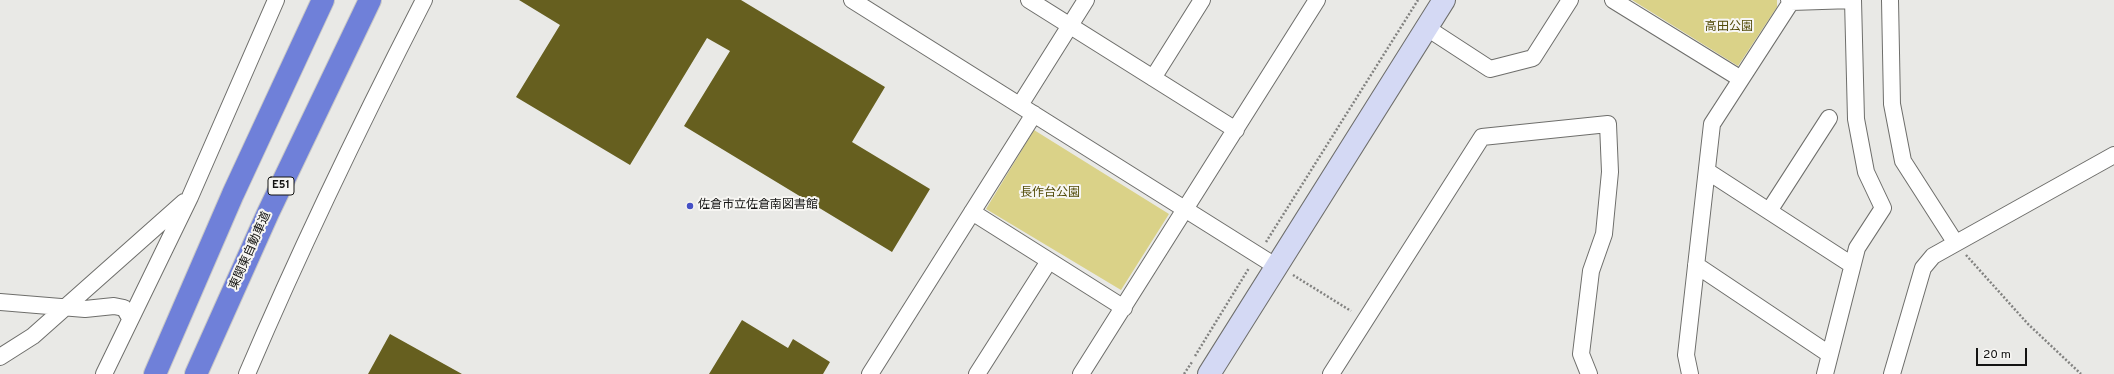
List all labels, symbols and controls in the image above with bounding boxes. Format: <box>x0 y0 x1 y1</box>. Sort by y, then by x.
park label: 高田公園 <box>1705 21 1753 35</box>
road number: E51 <box>268 177 294 195</box>
park label: 長作台公園 <box>1020 187 1080 201</box>
place label: 佐倉市立佐倉南図書館 <box>698 199 818 213</box>
marker: 佐倉市立佐倉南図書館 <box>685 201 695 211</box>
street label: 東関東自動車道 <box>227 210 275 292</box>
scale bar <box>1978 340 2029 366</box>
text: 20 m <box>1983 347 2011 363</box>

